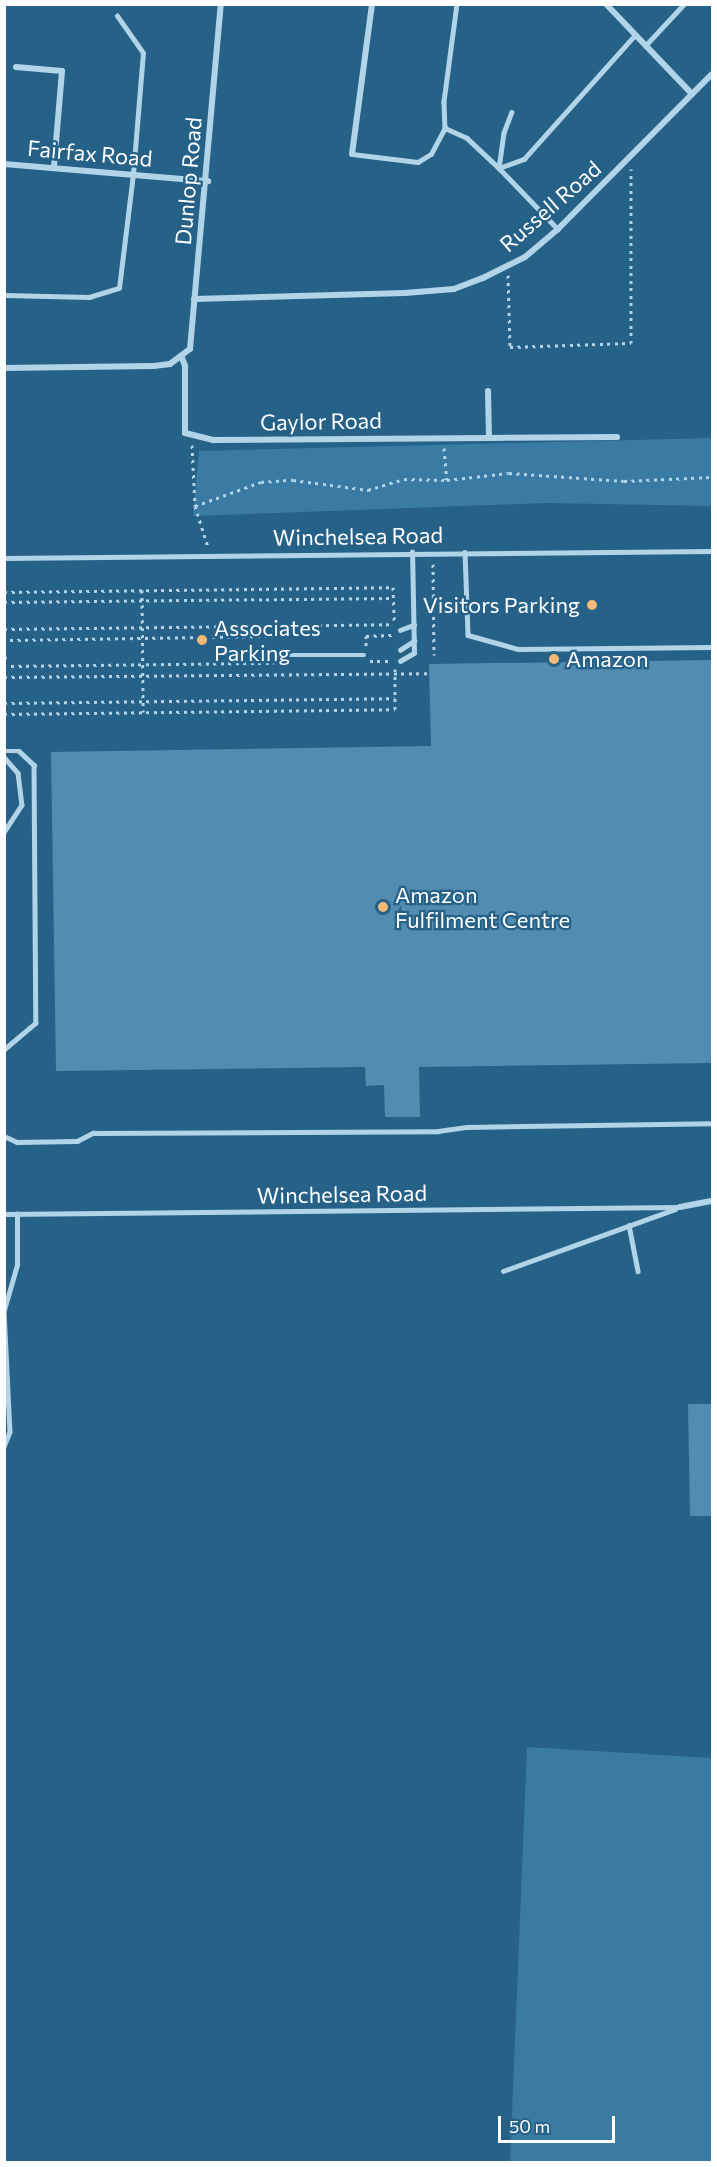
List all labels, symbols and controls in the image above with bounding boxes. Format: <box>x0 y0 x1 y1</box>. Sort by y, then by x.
street label: Dunlop Road <box>169 116 207 246</box>
street label: Fairfax Road <box>26 134 154 172</box>
street label: Russell Road <box>494 155 606 257</box>
street label: Gaylor Road <box>260 407 382 435</box>
street label: Winchelsea Road <box>273 521 443 551</box>
place label: Visitors Parking <box>423 592 580 618</box>
marker: Visitors Parking <box>585 598 599 612</box>
place label: Associates Parking <box>214 614 321 666</box>
marker: Associates Parking <box>195 633 209 647</box>
place label: Amazon <box>566 646 649 672</box>
marker: Amazon <box>547 652 561 666</box>
place label: Amazon Fulfilment Centre <box>395 881 570 932</box>
marker: Amazon Fulfilment Centre <box>376 900 390 914</box>
street label: Winchelsea Road <box>257 1179 427 1209</box>
scale bar <box>501 2104 618 2142</box>
text: 50 m <box>509 2115 550 2137</box>

